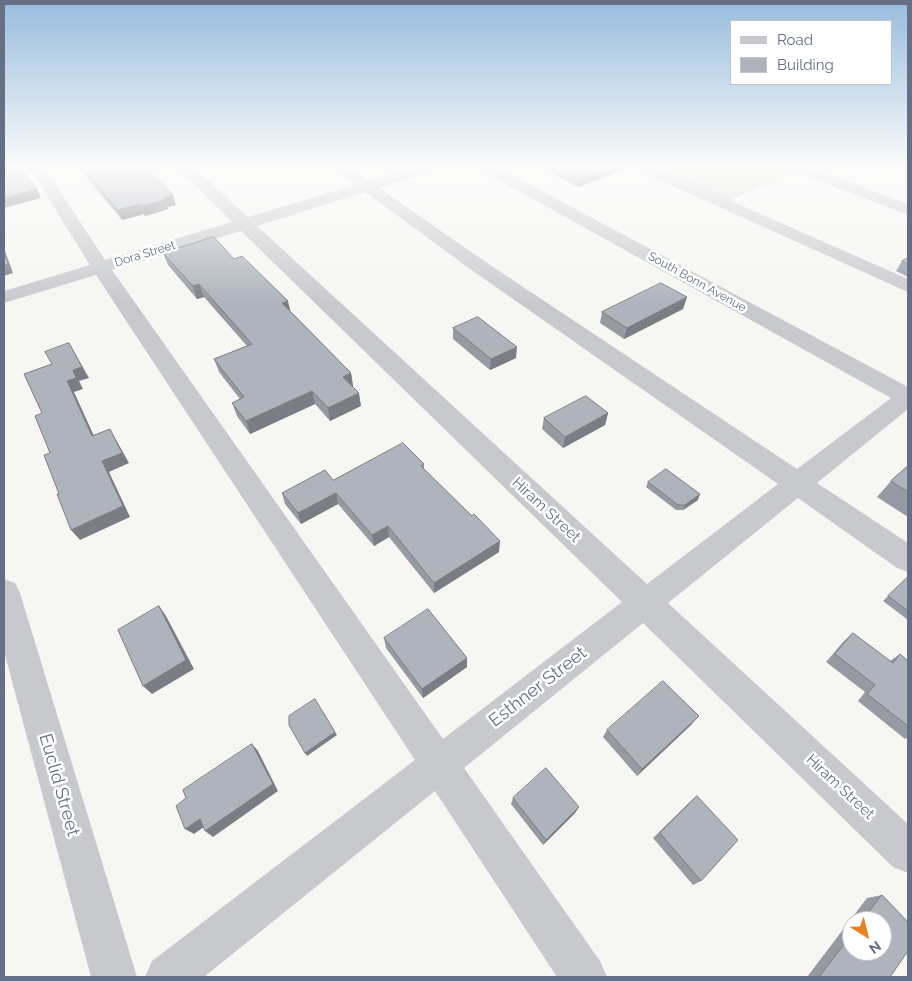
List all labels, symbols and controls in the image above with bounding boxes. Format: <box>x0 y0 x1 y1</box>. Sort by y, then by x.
legend <box>730 20 892 85</box>
text: Road <box>777 31 813 49</box>
text: Building <box>777 56 834 74</box>
street label: Dora Street <box>113 238 177 270</box>
street label: South Bonn Avenue <box>645 249 749 315</box>
street label: Hiram Street <box>508 474 584 546</box>
street label: Esthner Street <box>485 642 591 732</box>
street label: Euclid Street <box>34 731 84 839</box>
street label: Hiram Street <box>802 751 878 823</box>
north arrow <box>842 911 892 961</box>
text: N <box>866 938 884 957</box>

